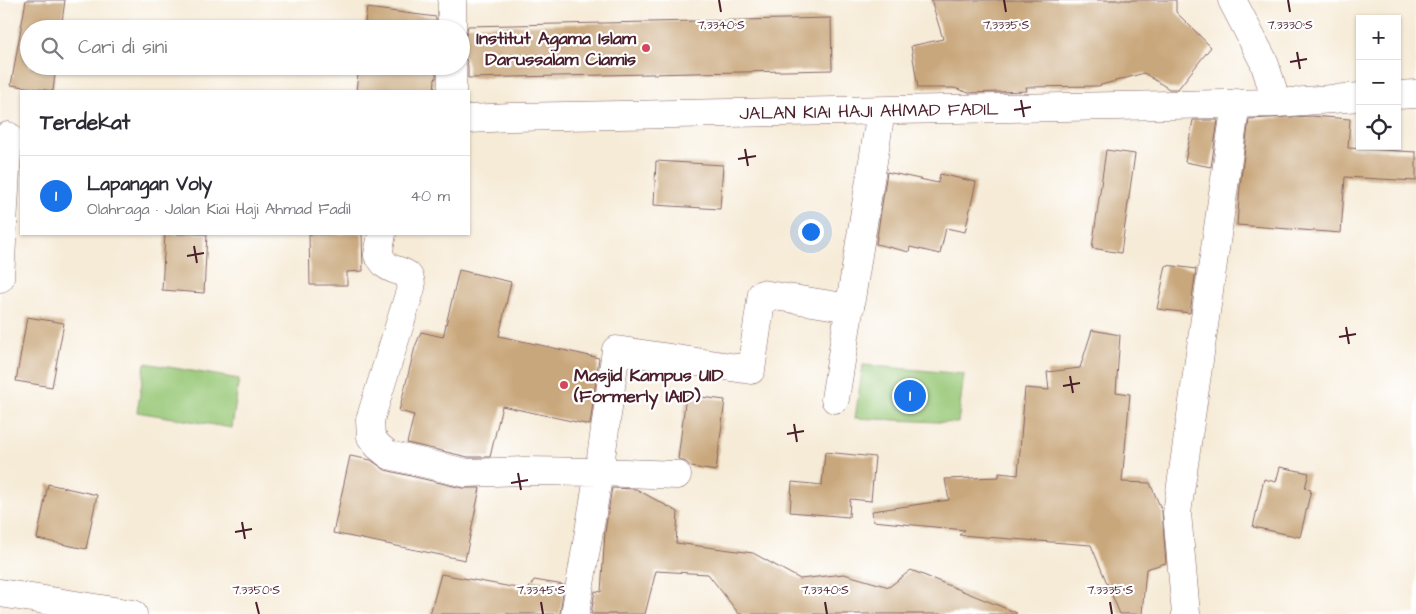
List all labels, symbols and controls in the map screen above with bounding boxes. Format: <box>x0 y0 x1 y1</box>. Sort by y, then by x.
map controls <box>1356 15 1401 150</box>
button: + <box>1356 15 1401 60</box>
text: 7.3340°S <box>697 17 745 34</box>
text: 7.3335°S <box>983 17 1029 34</box>
text: 7.3330°S <box>1267 17 1313 34</box>
search box <box>20 20 470 75</box>
place label: Institut Agama Islam Darussalam Ciamis <box>476 26 637 72</box>
icon: search <box>38 34 66 62</box>
text: Cari di sini <box>78 34 167 61</box>
marker: Institut Agama Islam Darussalam Ciamis <box>640 42 652 54</box>
button: − <box>1356 60 1401 105</box>
street label: JALAN KIAI HAJI AHMAD FADIL <box>739 97 999 126</box>
button: locate <box>1356 105 1401 150</box>
text: Terdekat <box>40 108 130 137</box>
text: Lapangan Voly <box>87 171 212 198</box>
text: 1 <box>55 185 57 207</box>
text: 40 m <box>410 185 450 207</box>
text: Olahraga · Jalan Kiai Haji Ahmad Fadil <box>87 198 351 220</box>
your location <box>798 219 824 245</box>
place label: Masjid Kampus UID (Formerly IAID) <box>573 363 724 410</box>
pin: 1 <box>894 377 926 415</box>
marker: Masjid Kampus UID (Formerly IAID) <box>558 379 570 391</box>
text: 7.3350°S <box>232 582 280 599</box>
text: 7.3345°S <box>517 582 565 599</box>
text: 7.3340°S <box>801 582 849 599</box>
text: 7.3335°S <box>1087 582 1133 599</box>

